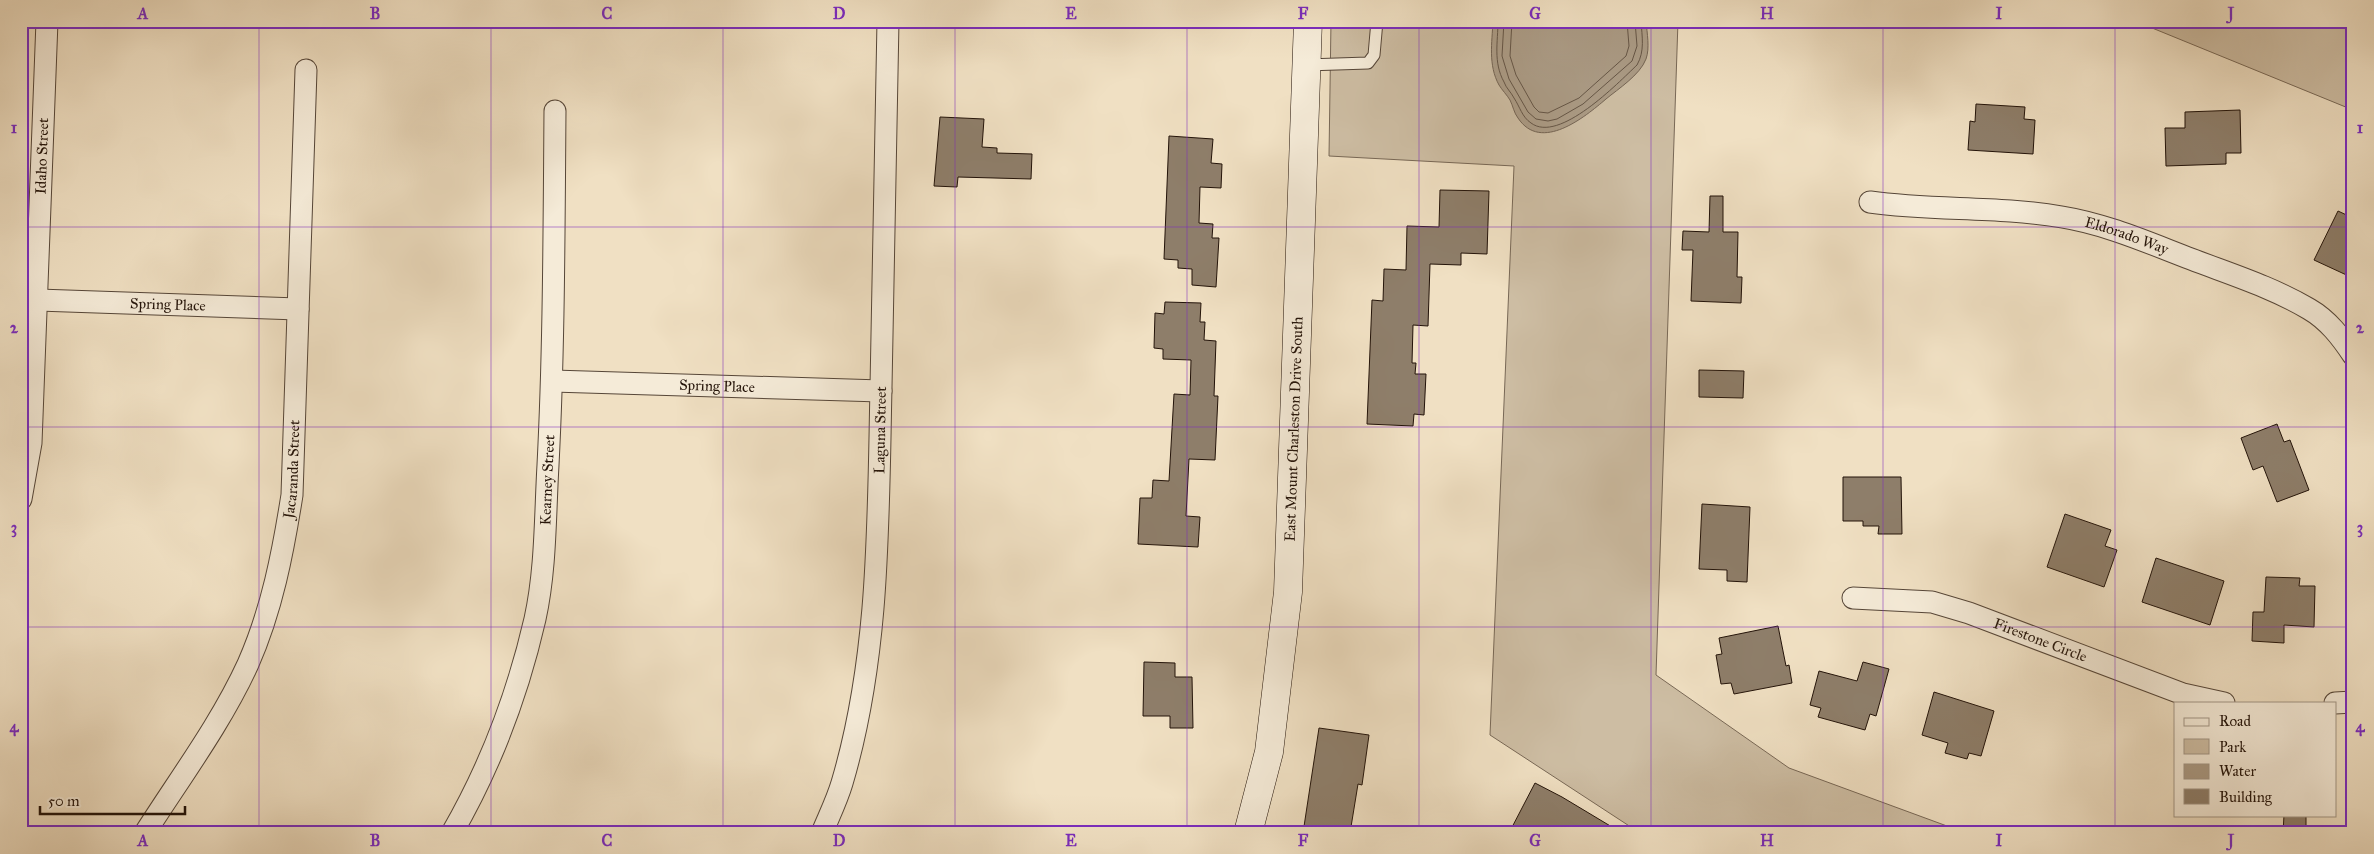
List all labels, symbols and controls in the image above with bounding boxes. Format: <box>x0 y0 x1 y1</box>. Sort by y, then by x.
text: A <box>137 4 149 23</box>
text: B <box>370 4 380 23</box>
text: C <box>602 4 613 23</box>
text: D <box>833 4 846 23</box>
text: E <box>1065 4 1077 23</box>
text: F <box>1298 4 1309 23</box>
text: G <box>1529 4 1541 23</box>
text: H <box>1760 4 1774 23</box>
text: I <box>1996 4 2003 23</box>
text: J <box>2226 4 2235 24</box>
street label: Idaho Street <box>31 117 52 195</box>
text: 1 <box>11 118 18 137</box>
text: 1 <box>2357 118 2364 137</box>
street label: Eldorado Way <box>2083 213 2172 259</box>
street label: Spring Place <box>130 294 206 315</box>
street label: East Mount Charleston Drive South <box>1281 315 1307 542</box>
text: 2 <box>10 318 19 337</box>
text: 2 <box>2356 318 2365 337</box>
street label: Spring Place <box>679 376 755 396</box>
street label: Laguna Street <box>870 385 890 474</box>
street label: Jacaranda Street <box>279 419 303 522</box>
street label: Kearney Street <box>536 434 558 526</box>
text: 3 <box>11 518 17 538</box>
text: 3 <box>2357 518 2363 538</box>
street label: Firestone Circle <box>1991 614 2090 666</box>
legend <box>2174 702 2336 816</box>
text: Road <box>2219 712 2251 730</box>
text: 4 <box>10 717 20 737</box>
text: 4 <box>2356 717 2366 737</box>
text: Park <box>2219 738 2246 756</box>
text: Water <box>2219 762 2256 780</box>
scale bar <box>40 784 185 816</box>
text: Building <box>2219 788 2273 806</box>
text: 50 m <box>48 792 80 810</box>
text: A <box>137 831 149 850</box>
text: B <box>370 831 380 850</box>
text: C <box>602 831 613 850</box>
text: D <box>833 831 846 850</box>
text: E <box>1065 831 1077 850</box>
text: F <box>1298 831 1309 850</box>
text: G <box>1529 831 1541 850</box>
text: H <box>1760 831 1774 850</box>
text: I <box>1996 831 2003 850</box>
text: J <box>2226 831 2235 851</box>

